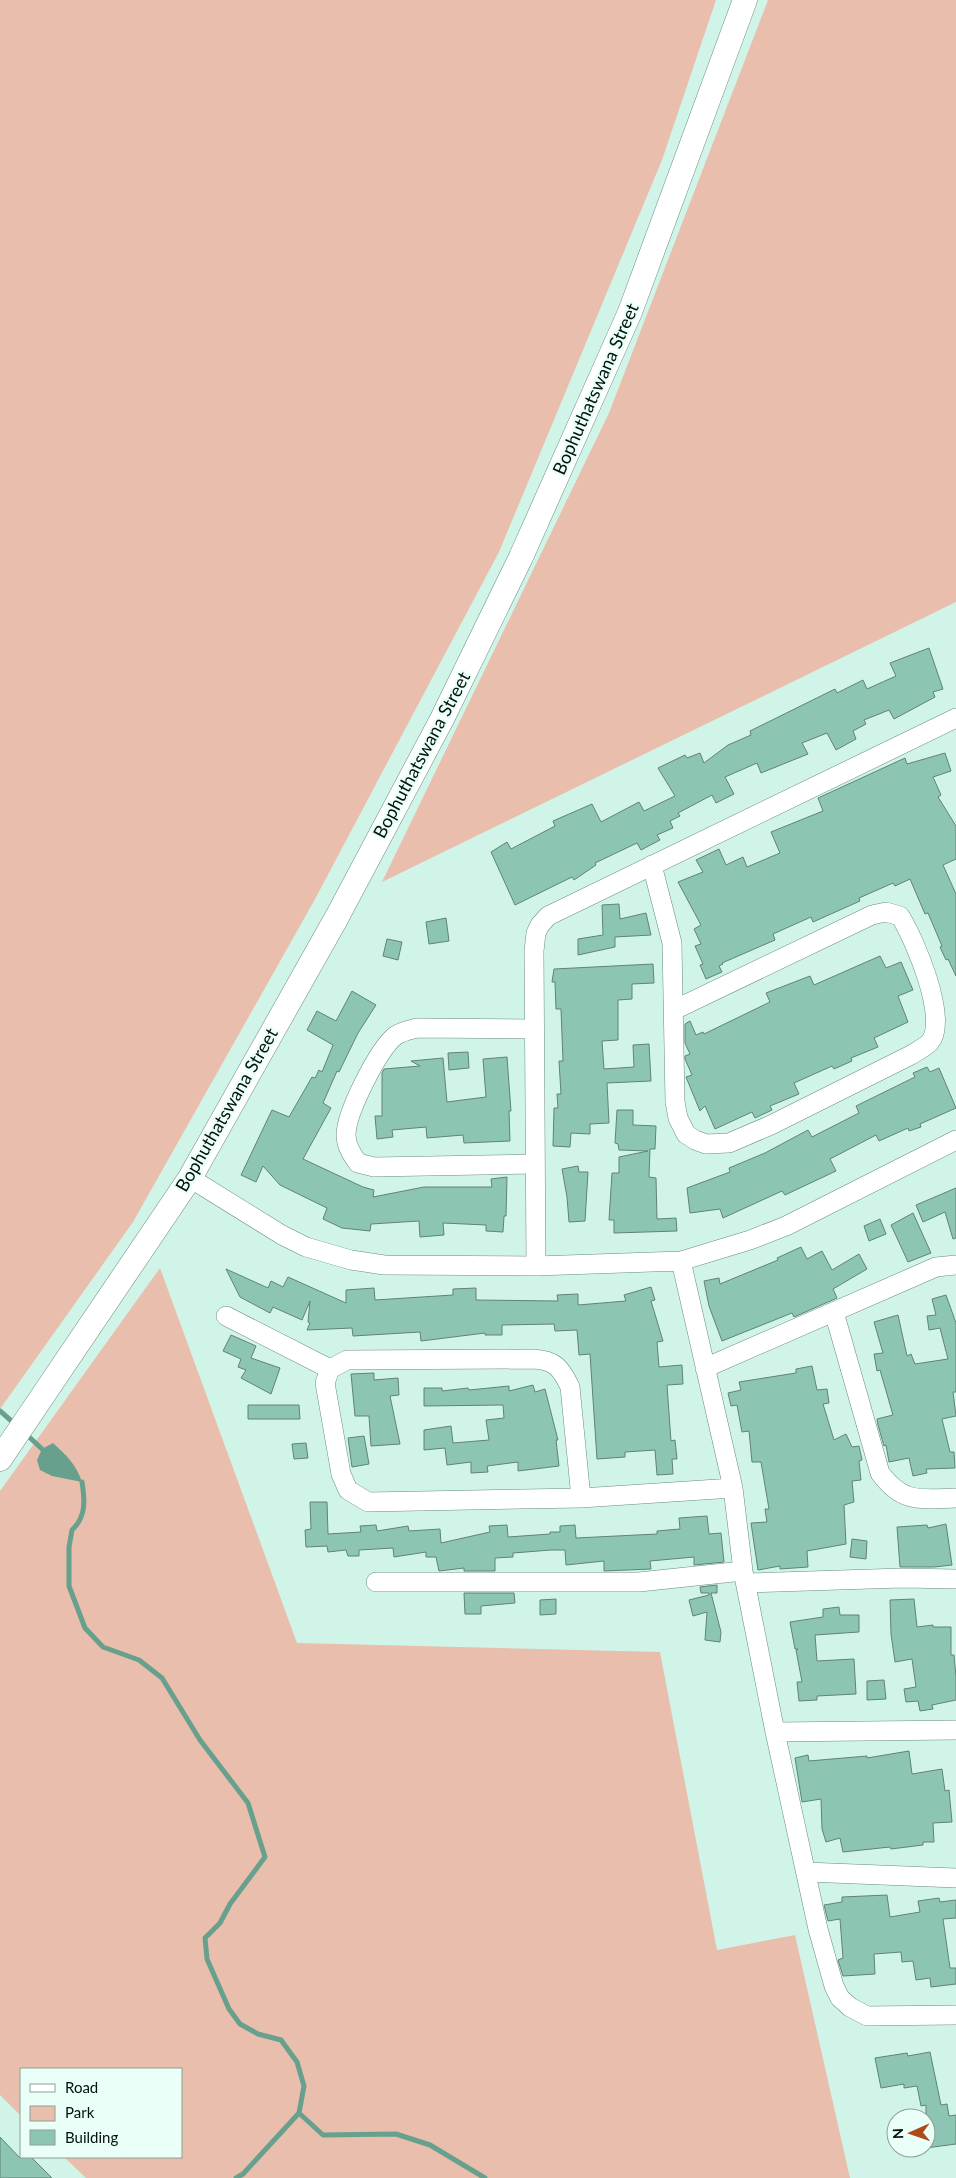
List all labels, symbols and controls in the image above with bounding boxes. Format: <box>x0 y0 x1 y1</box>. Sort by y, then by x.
street label: Bophuthatswana Street <box>547 299 643 478</box>
street label: Bophuthatswana Street <box>368 667 475 842</box>
street label: Bophuthatswana Street <box>170 1023 282 1195</box>
legend <box>20 2068 182 2158</box>
text: Road <box>65 2078 98 2096</box>
text: Park <box>65 2103 95 2121</box>
north arrow <box>886 2108 936 2158</box>
text: Building <box>65 2128 118 2146</box>
text: N <box>889 2128 906 2139</box>

